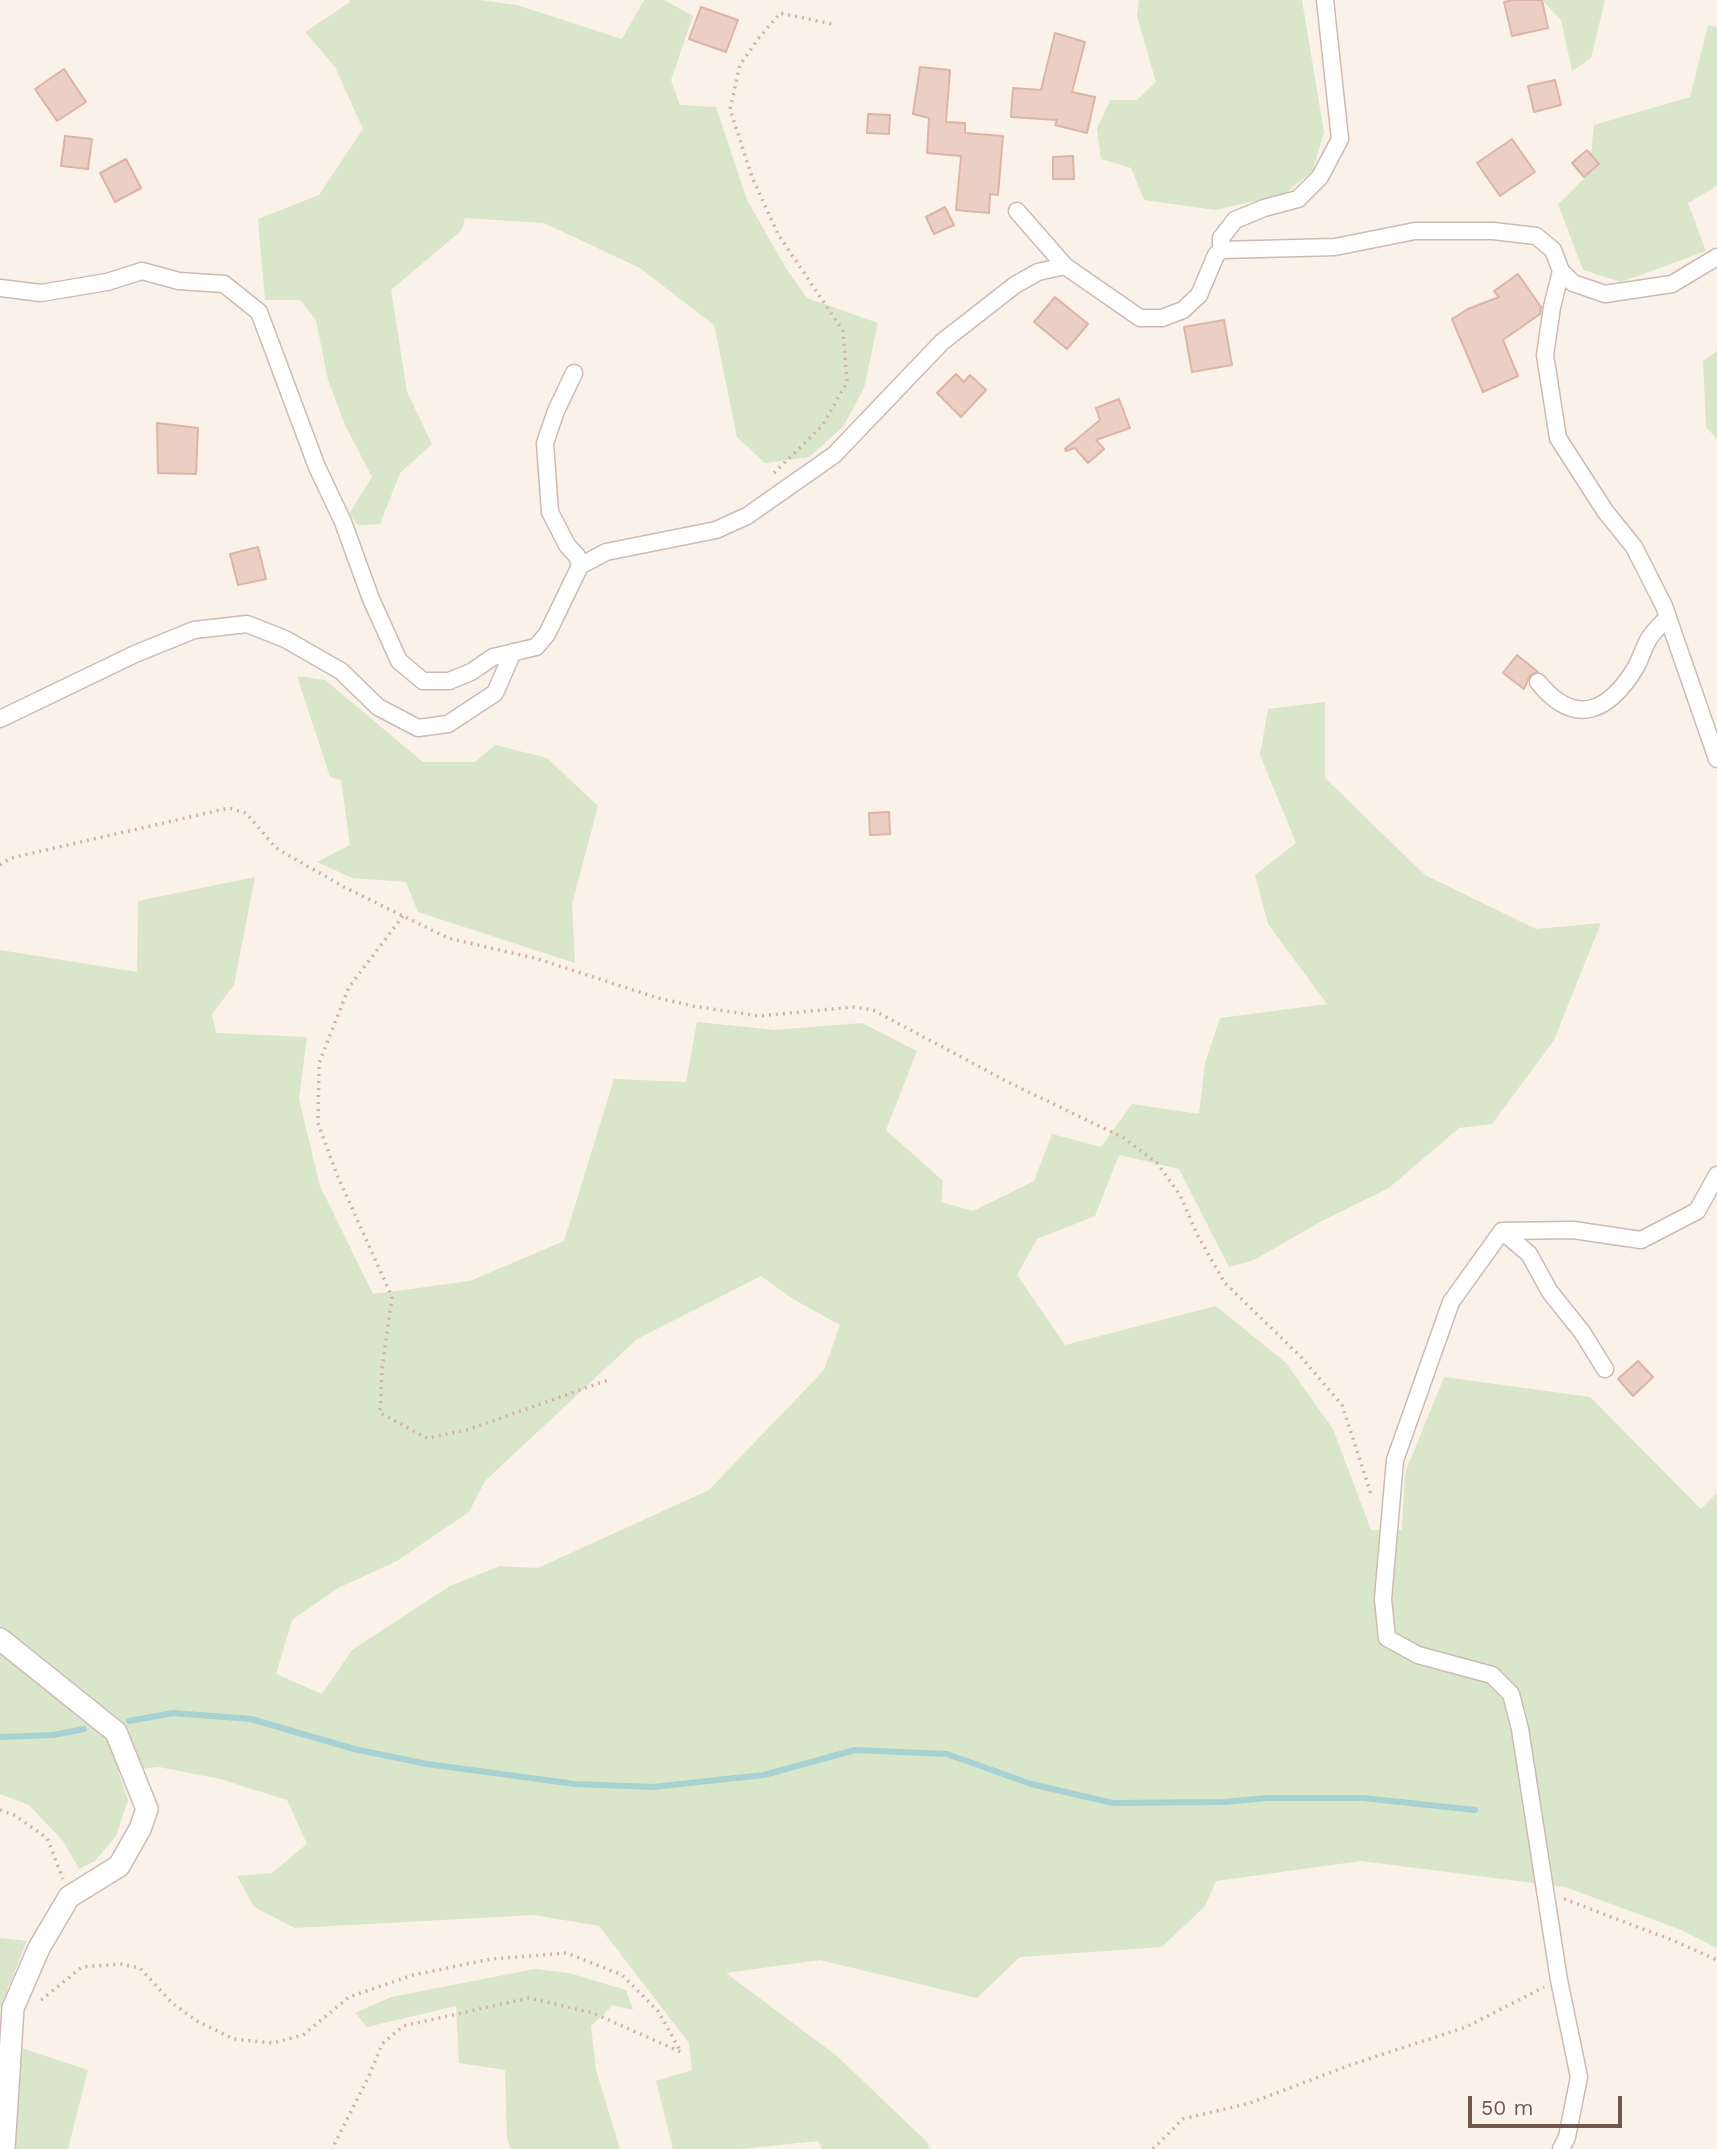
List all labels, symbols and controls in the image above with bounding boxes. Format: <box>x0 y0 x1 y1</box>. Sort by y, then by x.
scale bar <box>1472 2082 1626 2126</box>
text: 50 m <box>1481 2095 1533 2120</box>

